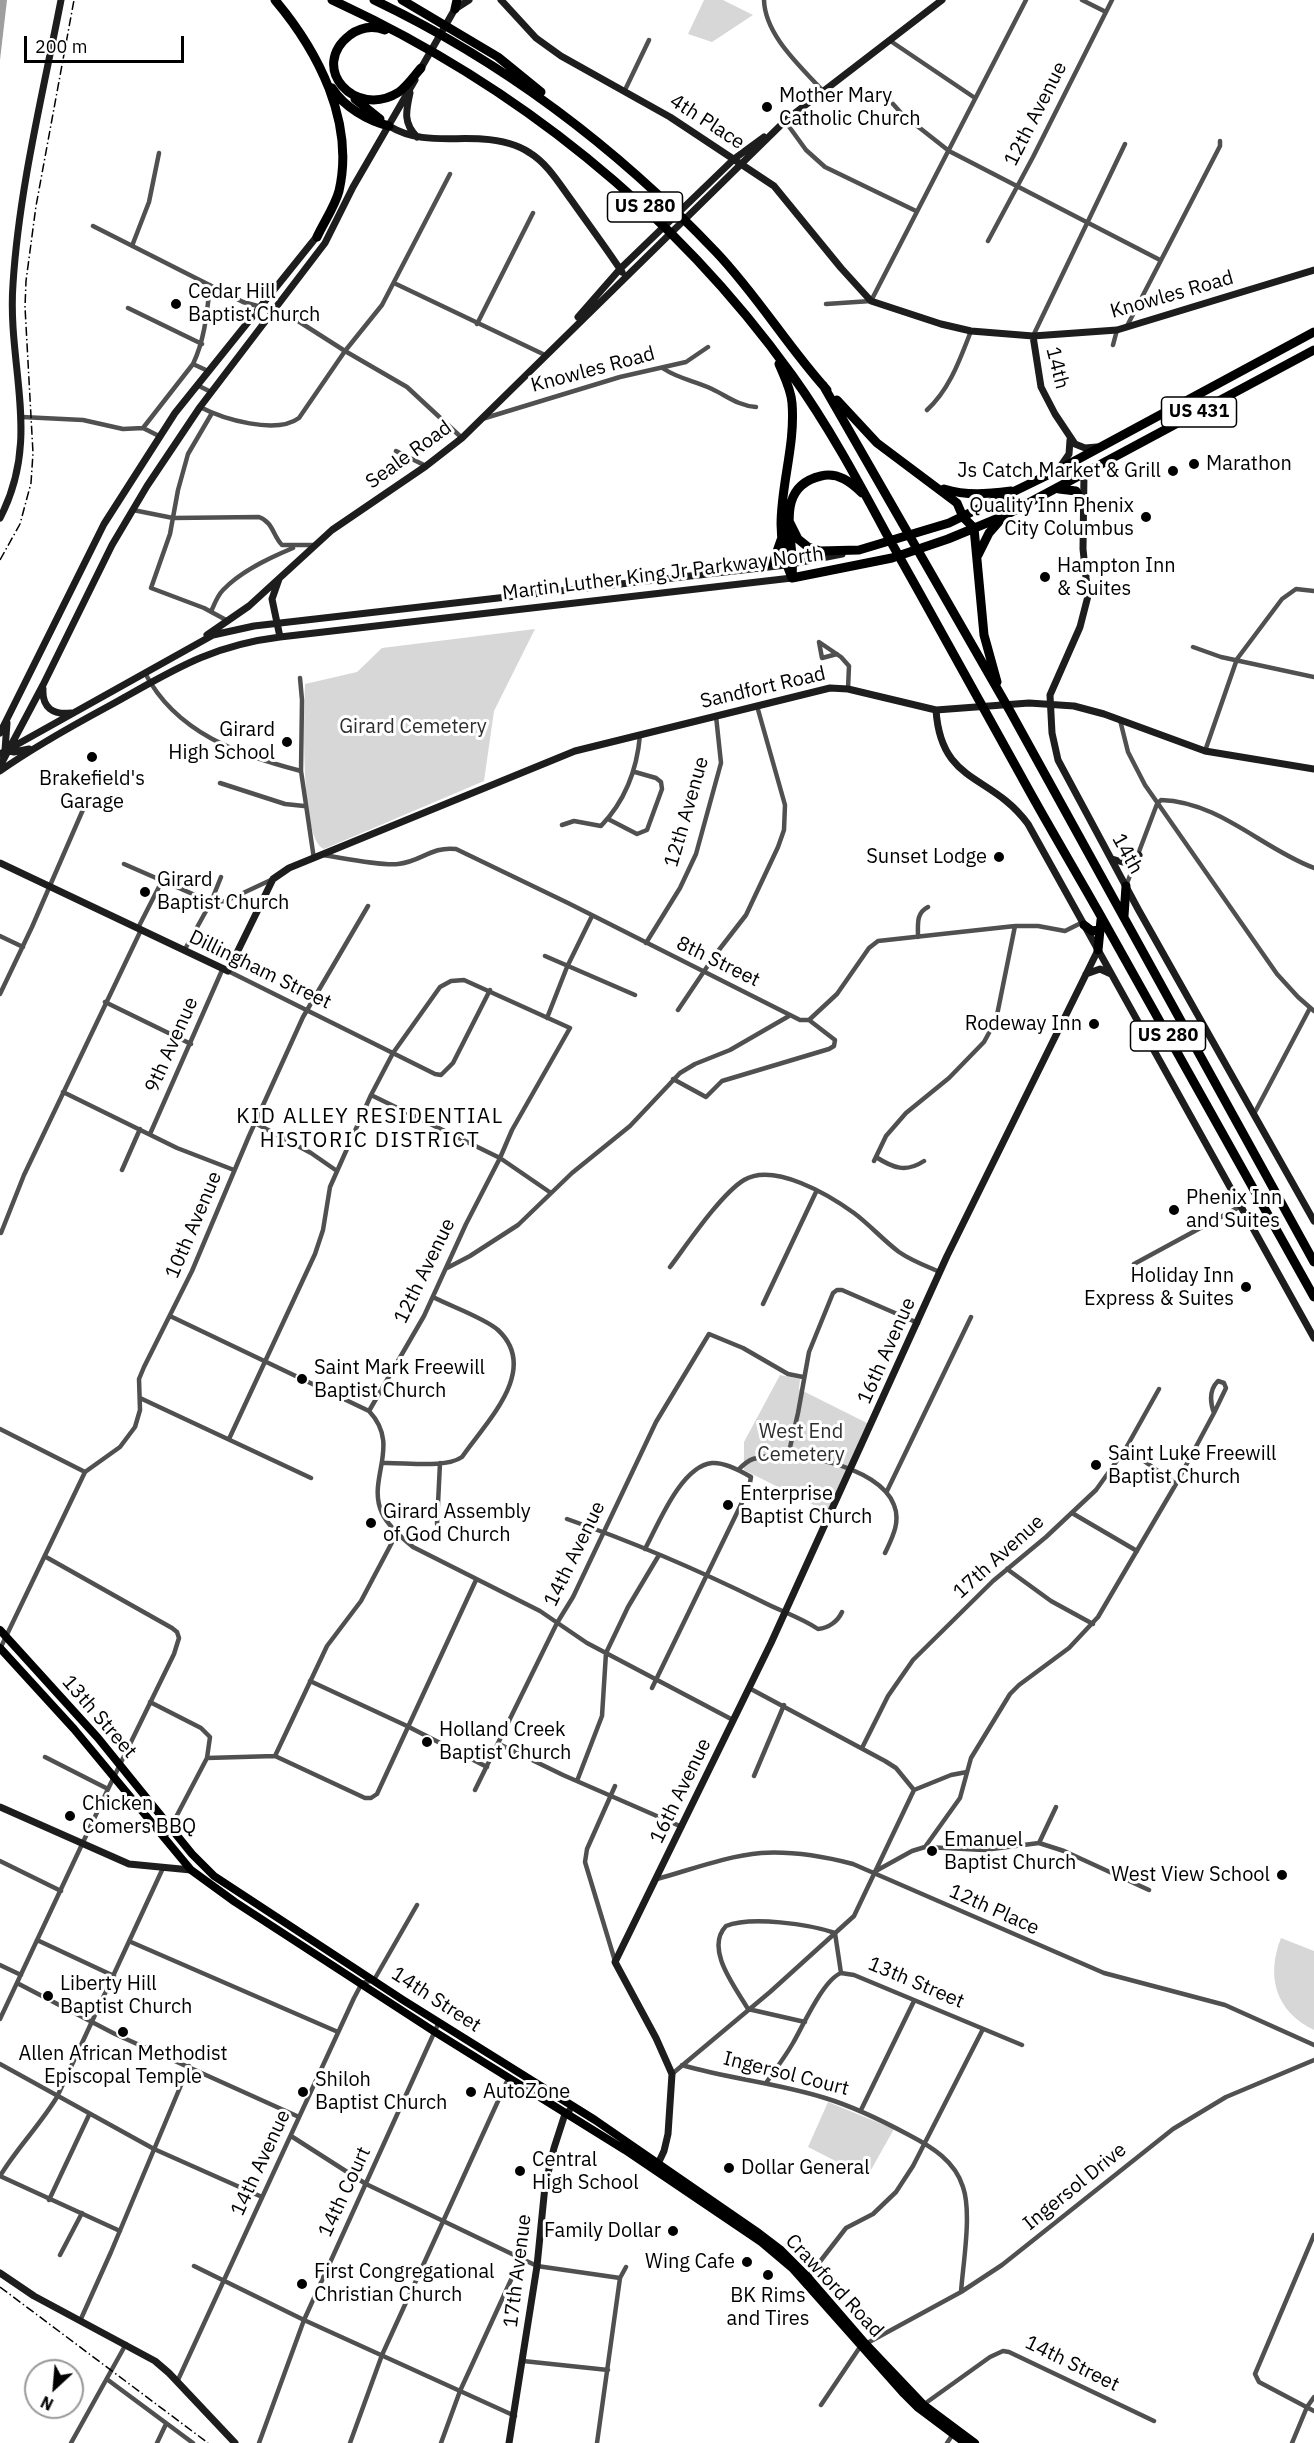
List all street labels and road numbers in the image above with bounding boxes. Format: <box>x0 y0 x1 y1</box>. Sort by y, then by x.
street label: 12th Avenue <box>999 58 1073 170</box>
street label: 4th Place <box>665 89 749 155</box>
road number: US 280 <box>608 192 682 222</box>
street label: Knowles Road <box>1108 266 1236 324</box>
street label: Knowles Road <box>528 342 658 398</box>
street label: 14th <box>1040 345 1074 391</box>
road number: US 431 <box>1162 397 1236 427</box>
street label: Seale Road <box>361 416 457 494</box>
street label: Martin Luther King Jr Parkway North <box>501 542 825 606</box>
street label: Sandfort Road <box>698 662 828 714</box>
street label: 12th Avenue <box>660 754 714 870</box>
street label: 14th <box>1106 830 1148 878</box>
street label: Dillingham Street <box>185 925 335 1015</box>
street label: 8th Street <box>672 931 764 993</box>
street label: 9th Avenue <box>140 994 204 1096</box>
road number: US 280 <box>1130 1021 1206 1051</box>
street label: 10th Avenue <box>161 1168 227 1282</box>
street label: 12th Avenue <box>389 1215 461 1327</box>
street label: 16th Avenue <box>853 1294 921 1408</box>
street label: 14th Avenue <box>539 1498 611 1610</box>
street label: 17th Avenue <box>949 1510 1049 1604</box>
street label: 13th Street <box>56 1671 142 1763</box>
street label: 16th Avenue <box>645 1735 717 1847</box>
street label: 12th Place <box>945 1879 1043 1941</box>
street label: 13th Street <box>864 1952 968 2014</box>
street label: 14th Street <box>387 1962 485 2038</box>
street label: Ingersol Court <box>721 2047 851 2101</box>
street label: 14th Avenue <box>226 2106 296 2220</box>
street label: Ingersol Drive <box>1019 2138 1131 2236</box>
street label: 14th Court <box>314 2143 376 2241</box>
street label: 17th Avenue <box>499 2213 537 2329</box>
street label: Crawford Road <box>780 2229 888 2343</box>
street label: 14th Street <box>1021 2331 1123 2397</box>

